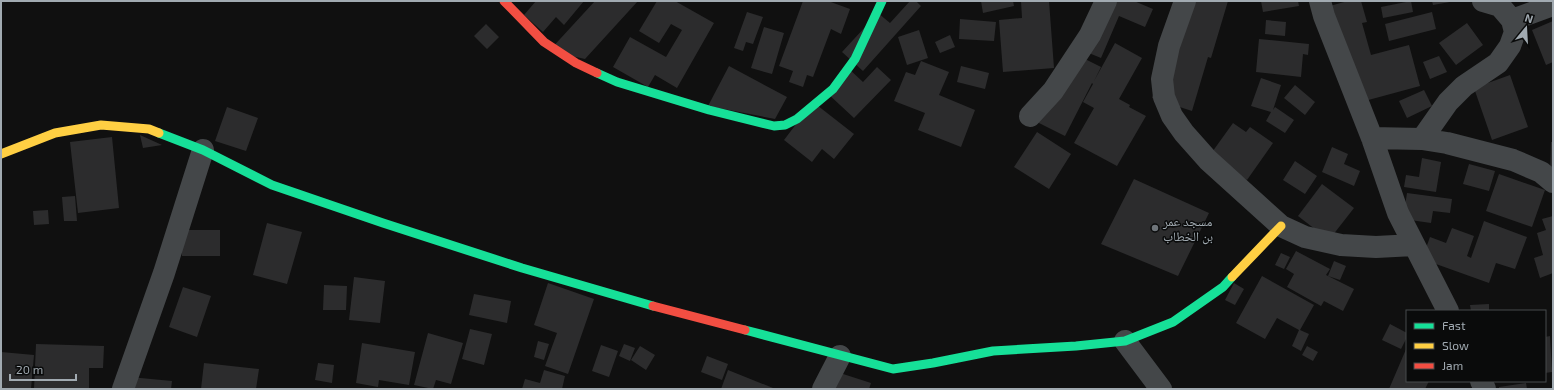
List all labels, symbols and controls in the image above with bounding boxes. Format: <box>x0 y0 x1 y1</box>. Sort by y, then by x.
north arrow <box>1506 8 1546 48</box>
text: N <box>1523 11 1535 25</box>
place label: مسجد عمر بن الخطاب <box>1162 213 1213 245</box>
marker: مسجد عمر بن الخطاب <box>1150 223 1160 233</box>
legend <box>1406 310 1546 382</box>
text: Fast <box>1442 318 1466 332</box>
text: Slow <box>1442 338 1469 352</box>
scale bar <box>10 356 76 382</box>
text: Jam <box>1442 358 1463 372</box>
text: 20 m <box>16 362 43 376</box>

